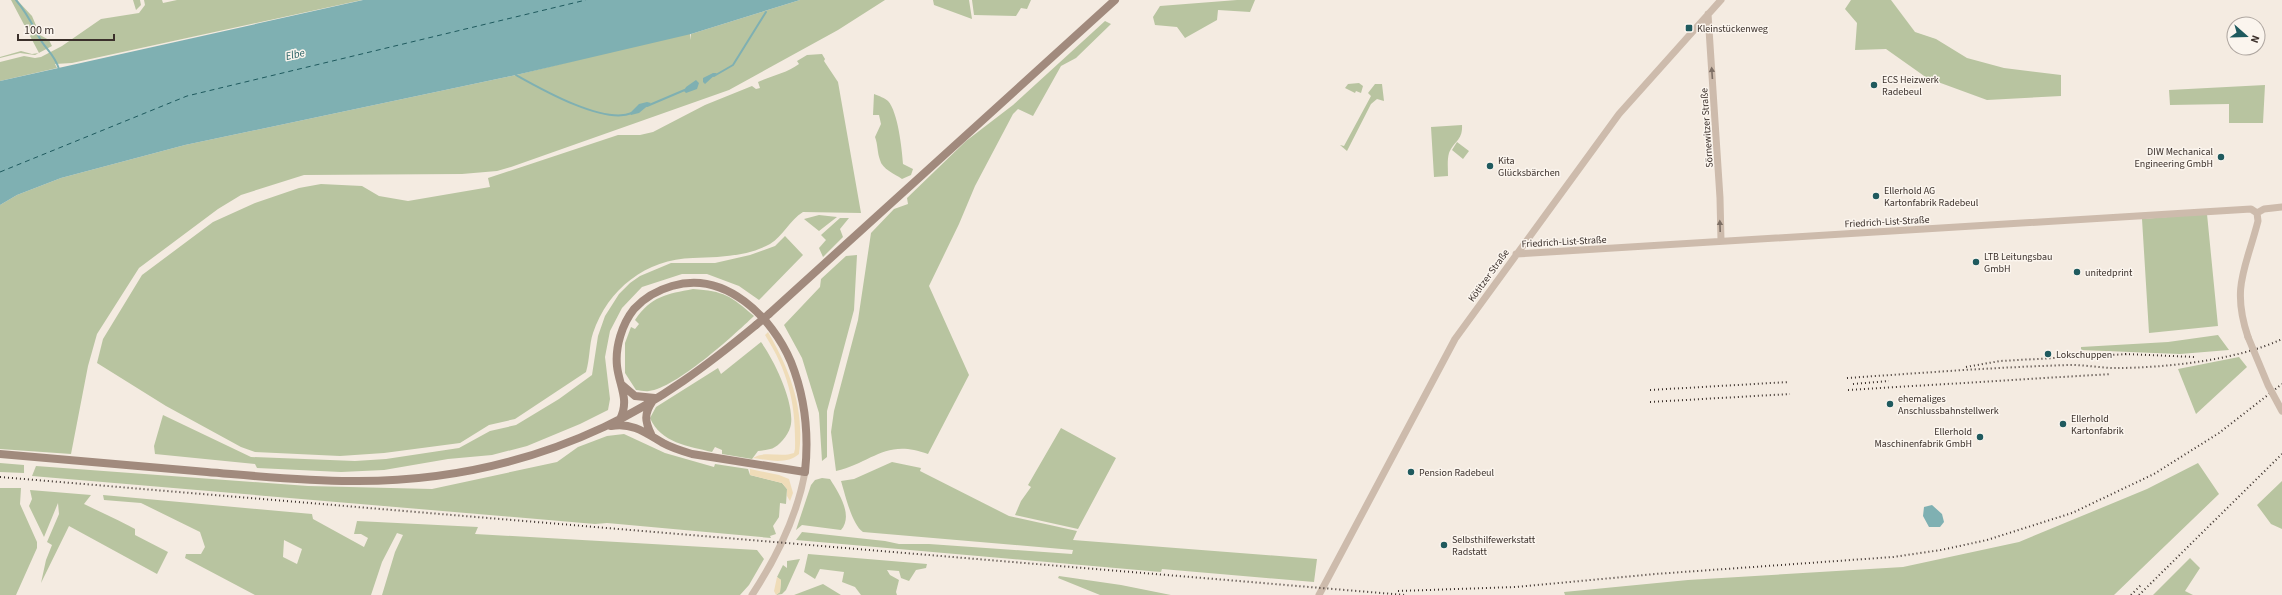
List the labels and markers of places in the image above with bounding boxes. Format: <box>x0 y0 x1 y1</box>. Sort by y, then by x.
place label: Kleinstückenweg <box>1697 22 1768 36</box>
marker: Kleinstückenweg <box>1684 23 1694 33</box>
place label: ECS Heizwerk Radebeul <box>1882 73 1939 99</box>
marker: ECS Heizwerk Radebeul <box>1869 80 1879 90</box>
place label: DIW Mechanical Engineering GmbH <box>2134 145 2213 171</box>
marker: DIW Mechanical Engineering GmbH <box>2216 152 2226 162</box>
place label: Kita Glücksbärchen <box>1498 154 1560 180</box>
marker: Kita Glücksbärchen <box>1485 161 1495 171</box>
place label: Ellerhold AG Kartonfabrik Radebeul <box>1884 184 1979 210</box>
marker: Ellerhold AG Kartonfabrik Radebeul <box>1871 191 1881 201</box>
place label: LTB Leitungsbau GmbH <box>1984 250 2052 276</box>
marker: LTB Leitungsbau GmbH <box>1971 257 1981 267</box>
place label: unitedprint <box>2085 266 2133 280</box>
marker: unitedprint <box>2072 267 2082 277</box>
place label: Lokschuppen <box>2056 348 2112 362</box>
marker: Lokschuppen <box>2043 349 2053 359</box>
place label: ehemaliges Anschlussbahnstellwerk <box>1898 392 1999 418</box>
marker: ehemaliges Anschlussbahnstellwerk <box>1885 399 1895 409</box>
place label: Ellerhold Kartonfabrik <box>2071 412 2124 438</box>
marker: Ellerhold Kartonfabrik <box>2058 419 2068 429</box>
place label: Ellerhold Maschinenfabrik GmbH <box>1874 425 1972 451</box>
marker: Ellerhold Maschinenfabrik GmbH <box>1975 432 1985 442</box>
place label: Pension Radebeul <box>1419 466 1495 480</box>
marker: Pension Radebeul <box>1406 467 1416 477</box>
place label: Selbsthilfewerkstatt Radstatt <box>1452 533 1536 559</box>
marker: Selbsthilfewerkstatt Radstatt <box>1439 540 1449 550</box>

